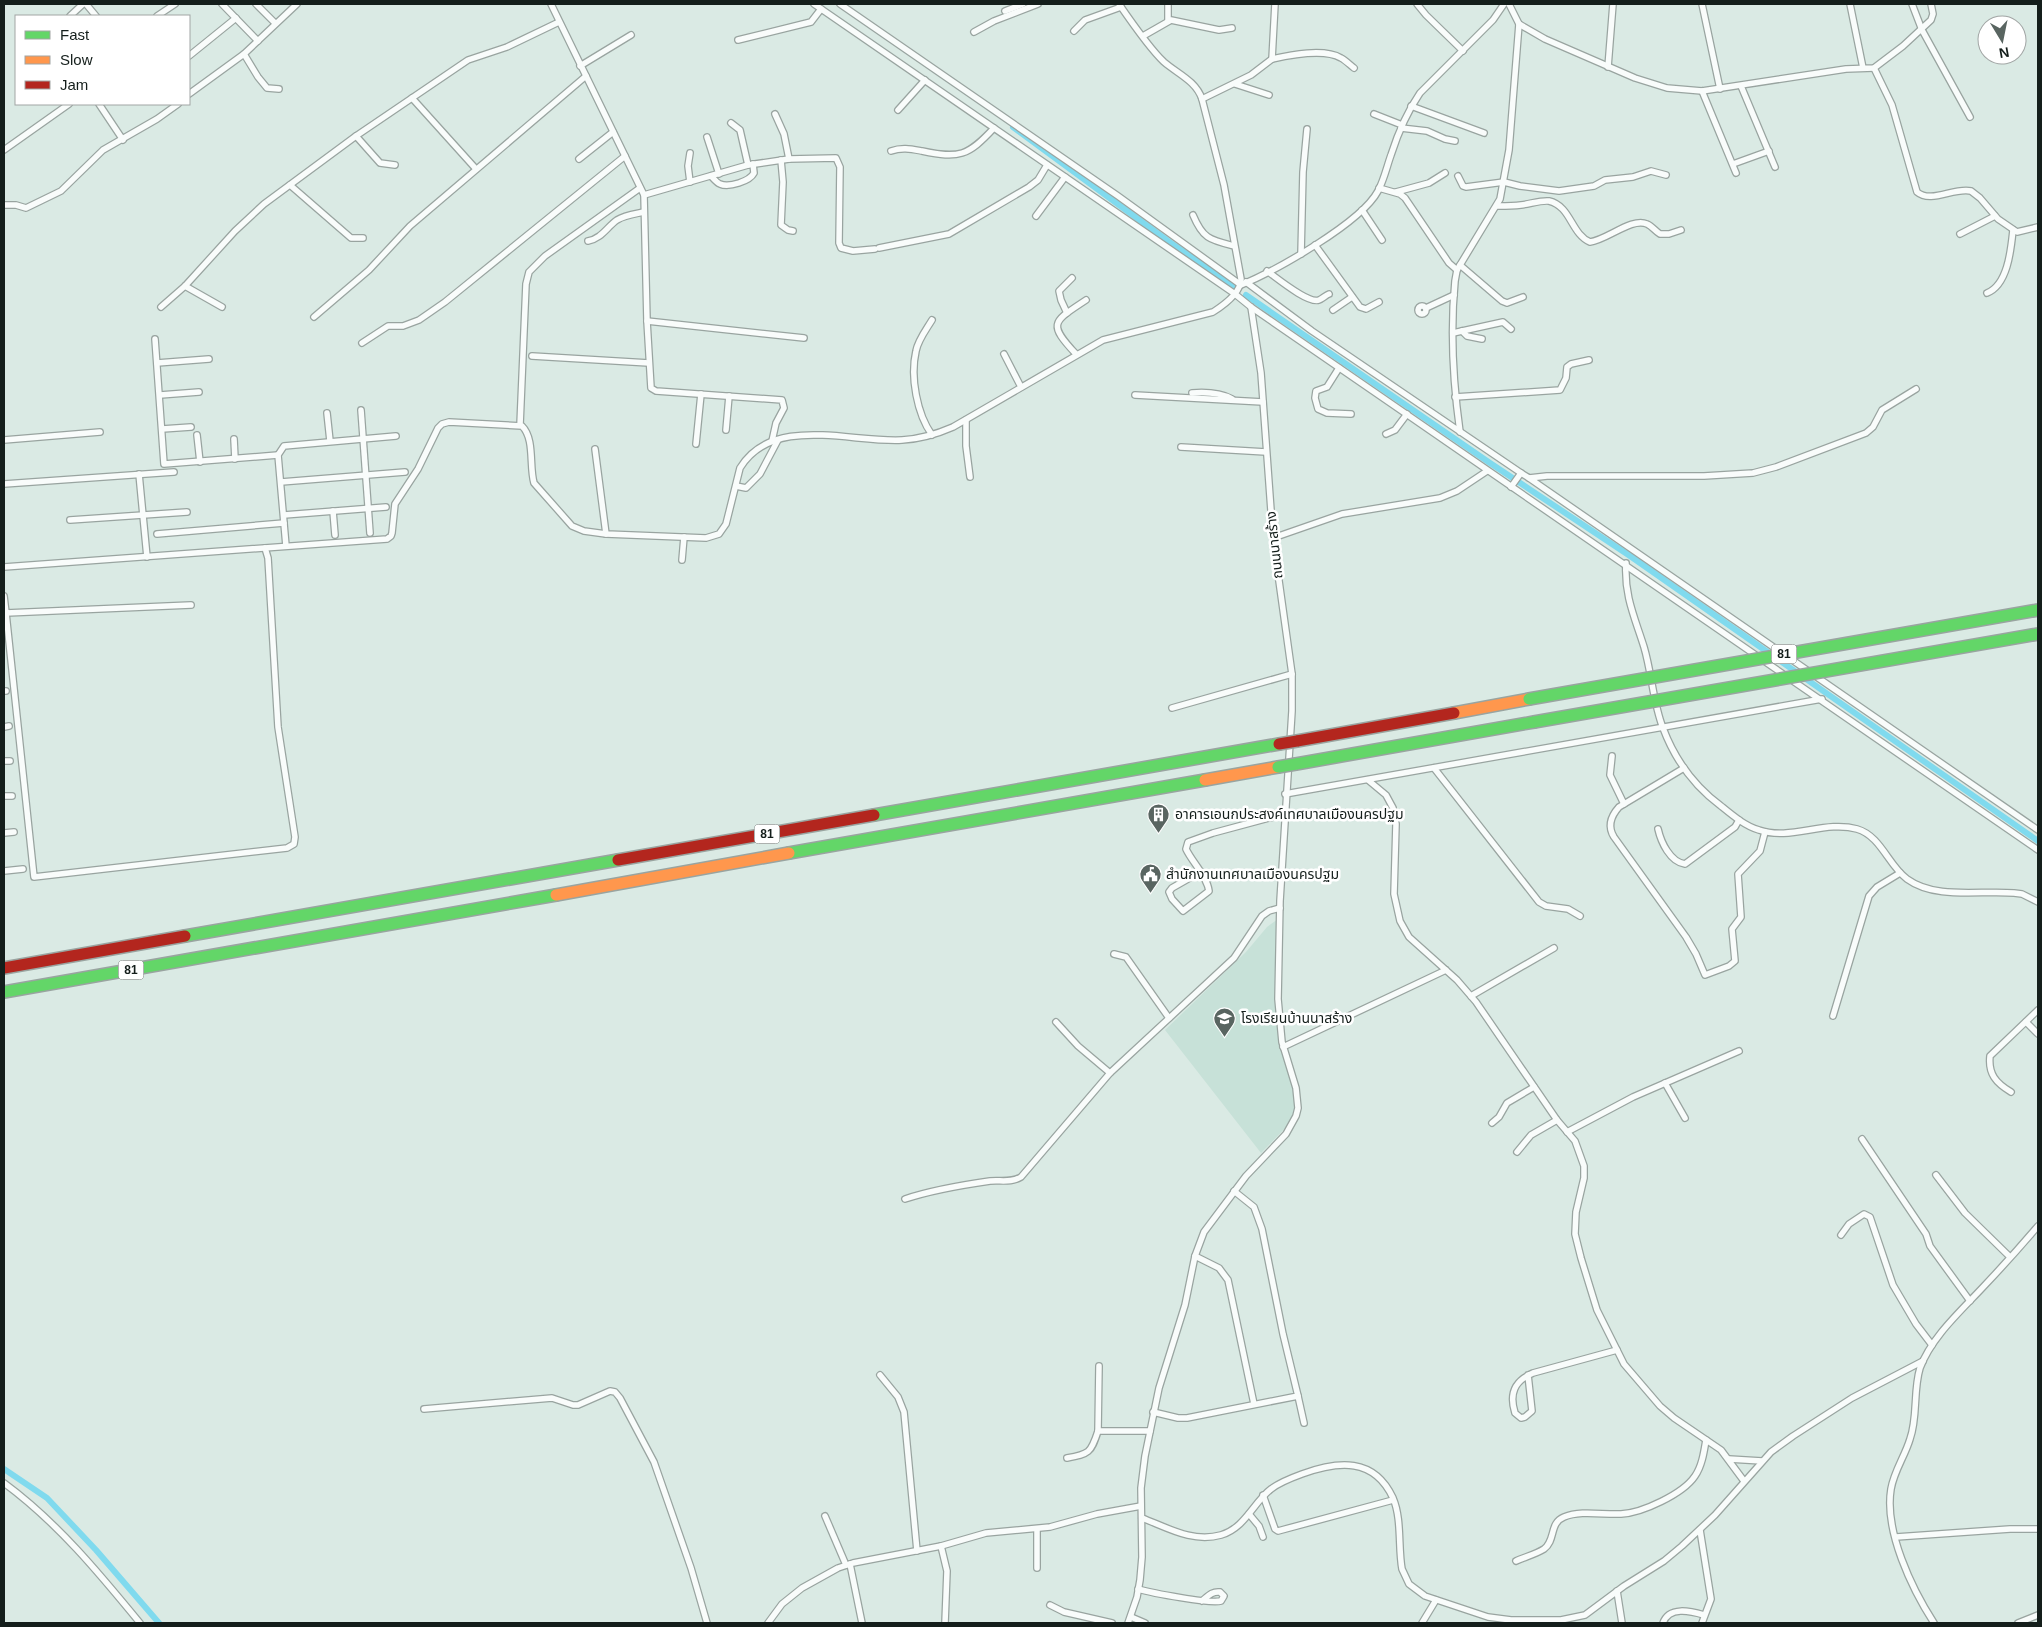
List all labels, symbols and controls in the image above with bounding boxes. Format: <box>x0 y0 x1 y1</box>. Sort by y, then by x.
legend <box>15 15 190 105</box>
north arrow <box>1977 15 2027 65</box>
text: Fast <box>60 26 90 43</box>
text: N <box>1998 44 2011 62</box>
text: Slow <box>60 51 93 68</box>
text: Jam <box>60 76 88 93</box>
street label: ถนนนาสร้าง <box>1262 510 1286 580</box>
road number: 81 <box>1772 644 1796 664</box>
building icon: อาคารเอนกประสงค์เทศบาลเมืองนครปฐม <box>1147 802 1171 833</box>
place label: อาคารเอนกประสงค์เทศบาลเมืองนครปฐม <box>1175 806 1404 822</box>
road number: 81 <box>754 824 780 844</box>
public building icon: สำนักงานเทศบาลเมืองนครปฐม <box>1138 862 1162 893</box>
place label: สำนักงานเทศบาลเมืองนครปฐม <box>1166 866 1339 882</box>
road number: 81 <box>118 960 144 980</box>
school or university icon: โรงเรียนบ้านนาสร้าง <box>1213 1006 1237 1037</box>
place label: โรงเรียนบ้านนาสร้าง <box>1241 1010 1352 1026</box>

